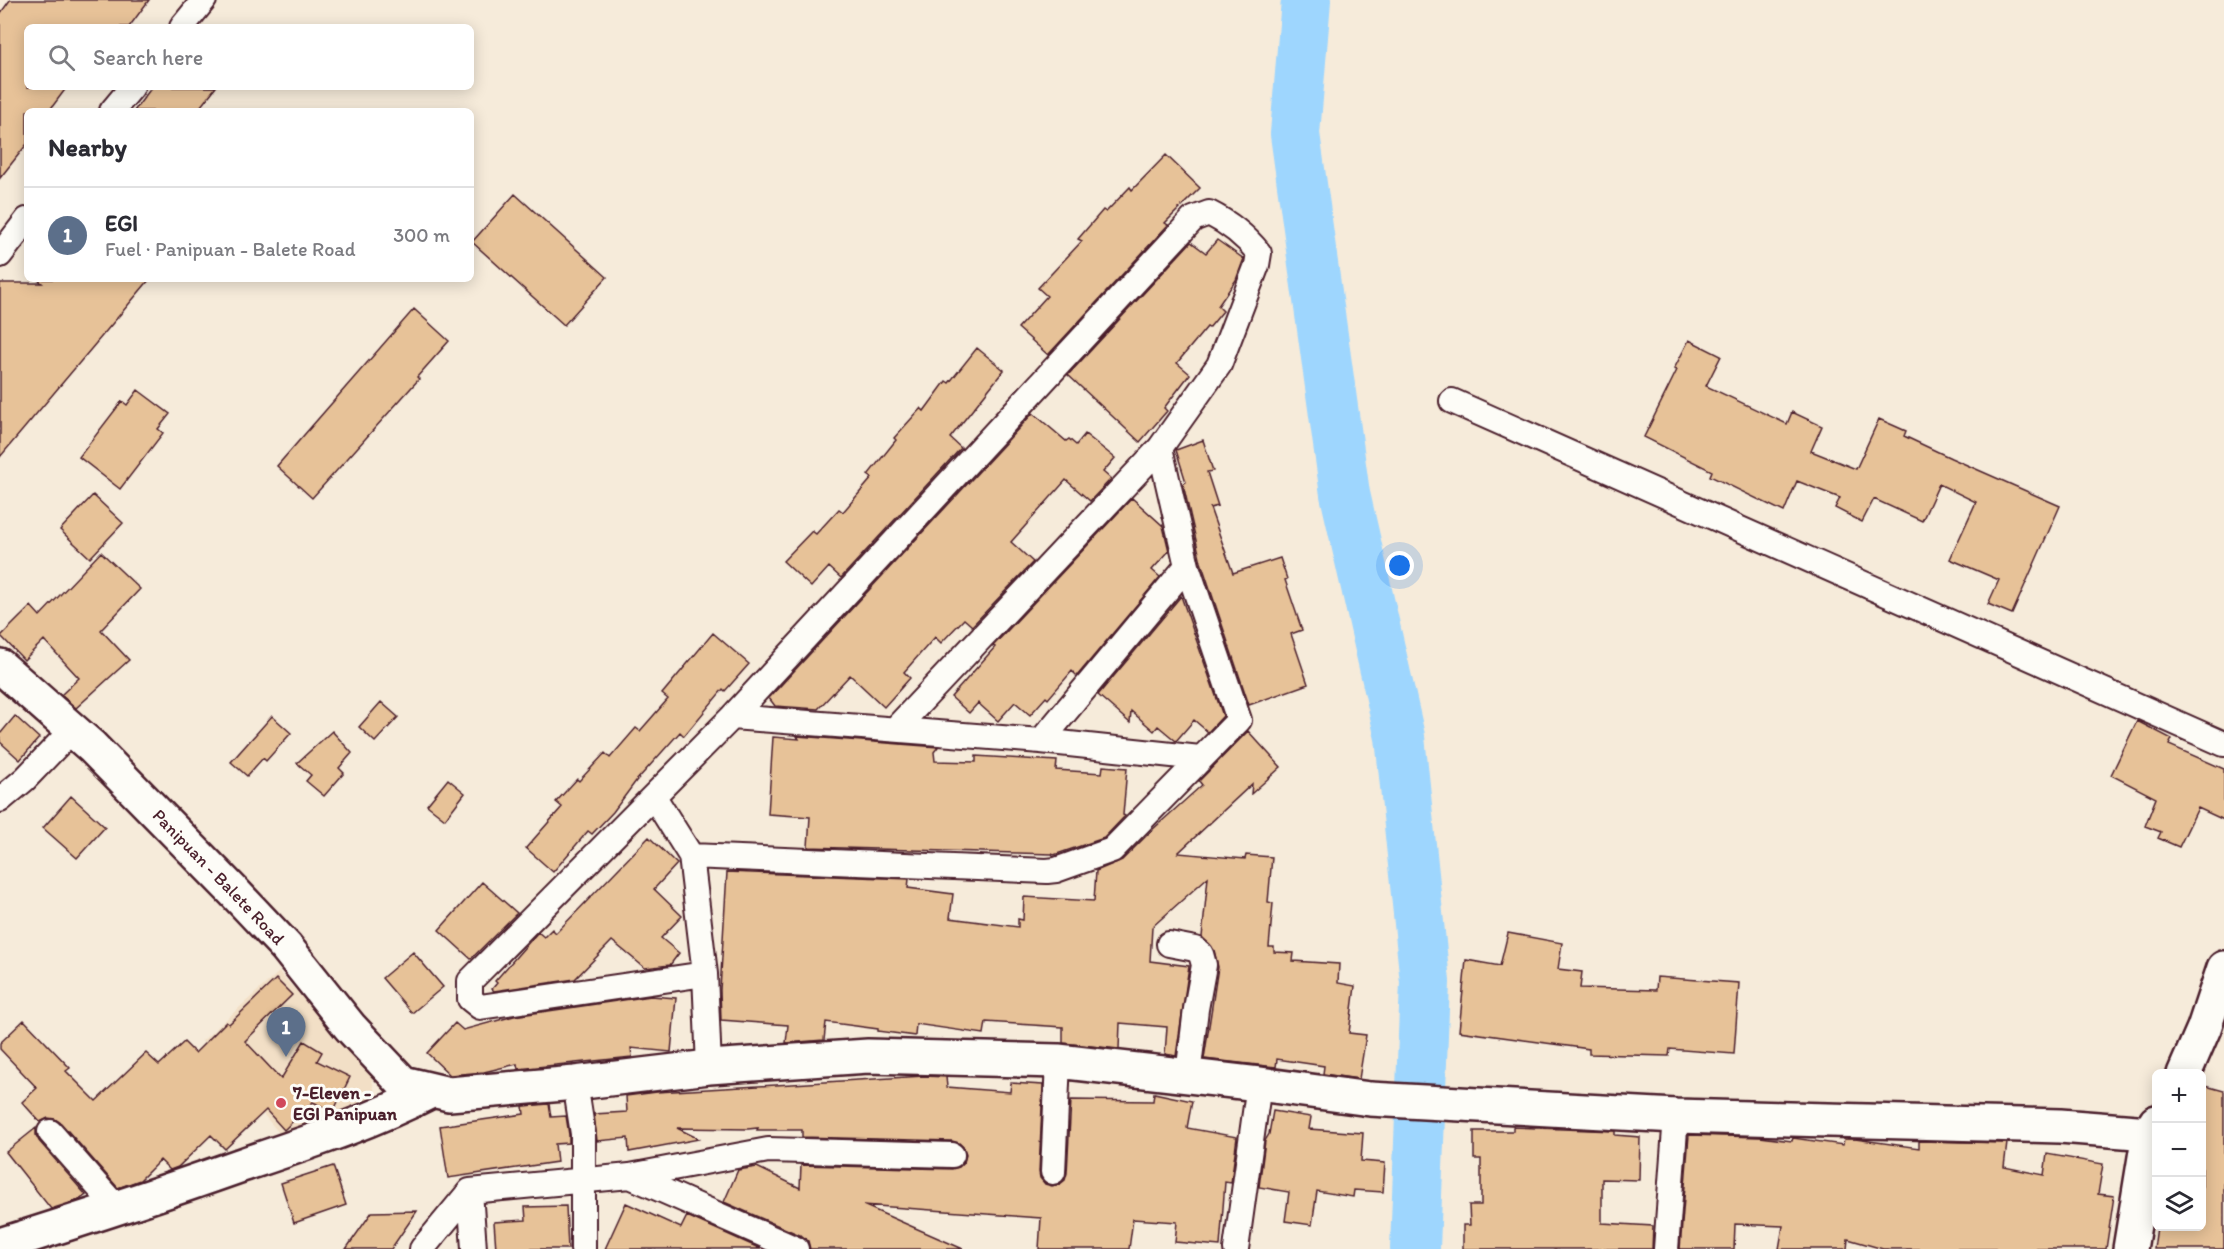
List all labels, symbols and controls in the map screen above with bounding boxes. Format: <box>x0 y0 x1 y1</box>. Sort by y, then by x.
search box <box>24 24 474 90</box>
icon: search <box>45 41 78 74</box>
text: Search here <box>93 44 203 71</box>
text: Nearby <box>48 131 127 163</box>
text: EGI <box>105 210 138 237</box>
text: 1 <box>63 223 72 247</box>
text: 300 m <box>393 223 450 247</box>
text: Fuel · Panipuan - Balete Road <box>105 237 356 261</box>
your location <box>1385 551 1414 580</box>
street label: Panipuan - Balete Road <box>148 804 289 950</box>
pin: 1 <box>266 1008 306 1057</box>
map controls <box>2152 1069 2206 1231</box>
button: + <box>2152 1069 2206 1123</box>
place label: 7-Eleven - EGI Panipuan <box>292 1082 398 1125</box>
marker: 7-Eleven - EGI Panipuan <box>274 1096 288 1110</box>
button: − <box>2152 1123 2206 1177</box>
button: layers <box>2152 1177 2206 1231</box>

